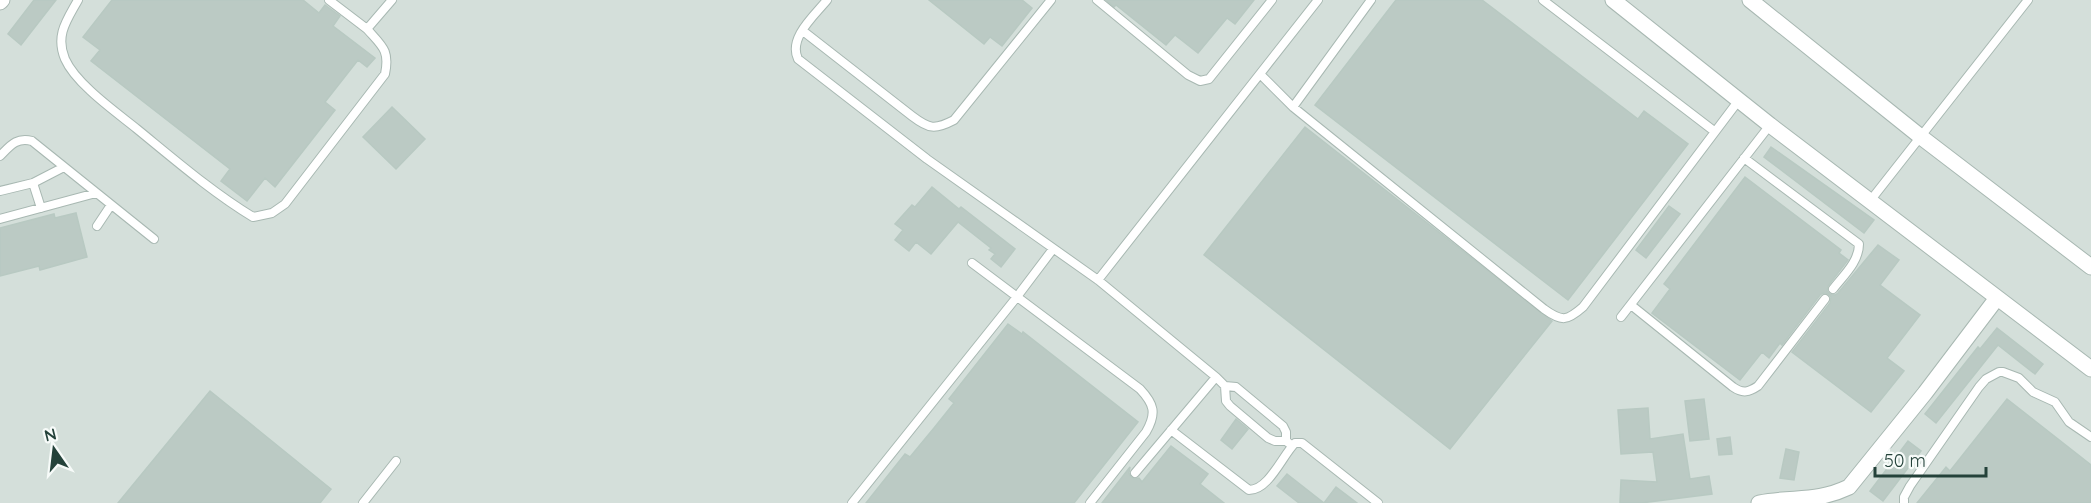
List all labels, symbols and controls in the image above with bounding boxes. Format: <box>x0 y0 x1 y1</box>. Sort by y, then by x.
north arrow <box>24 419 84 479</box>
text: N <box>42 423 58 446</box>
scale bar <box>1875 440 1986 478</box>
text: 50 m <box>1884 449 1926 472</box>

